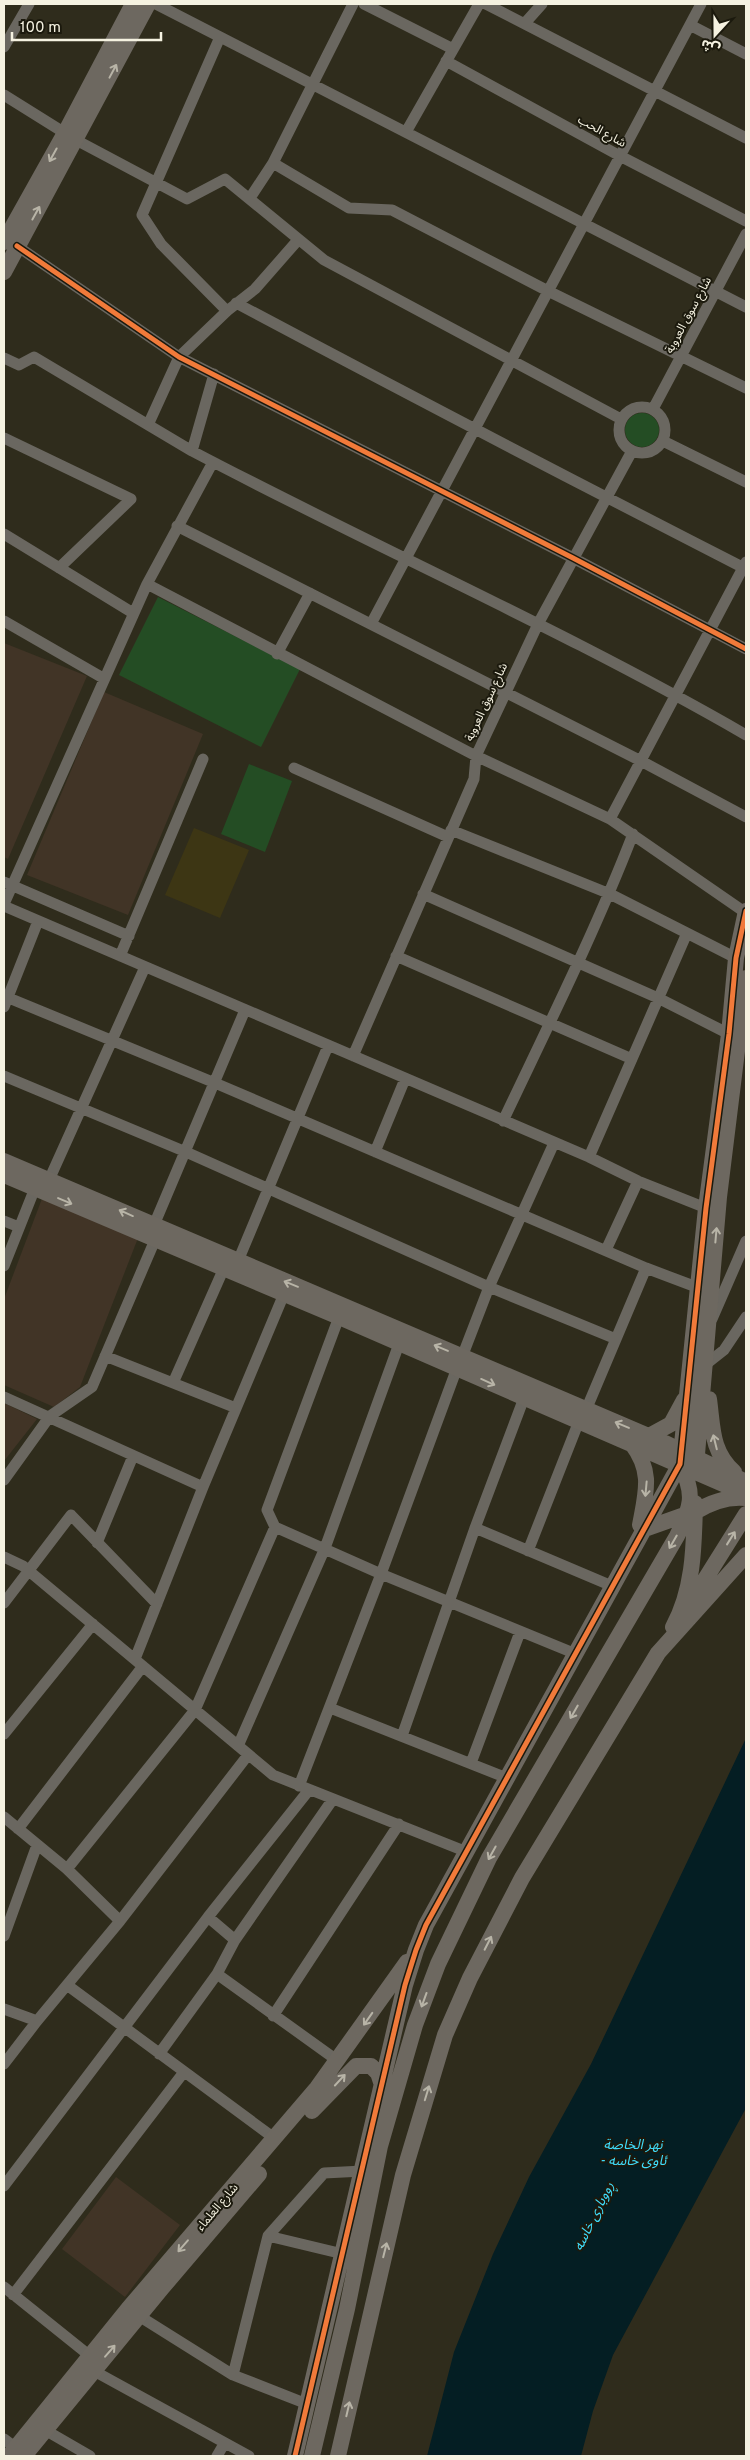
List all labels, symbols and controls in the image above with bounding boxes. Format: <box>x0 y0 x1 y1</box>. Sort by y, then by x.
scale bar <box>12 10 161 42</box>
north arrow <box>690 10 740 60</box>
text: 100 m <box>20 19 61 38</box>
text: ش <box>699 34 723 57</box>
one-way arrow <box>108 63 118 78</box>
street label: شارع الحب <box>574 112 629 152</box>
one-way arrow <box>48 147 57 162</box>
one-way arrow <box>31 207 41 221</box>
street label: شارع سوق العروبة <box>662 274 716 357</box>
street label: شارع سوق العروبة <box>462 661 512 744</box>
one-way arrow <box>57 1196 72 1206</box>
one-way arrow <box>119 1207 134 1217</box>
one-way arrow <box>711 1227 721 1243</box>
one-way arrow <box>284 1278 299 1287</box>
one-way arrow <box>434 1342 449 1352</box>
one-way arrow <box>480 1378 495 1387</box>
one-way arrow <box>615 1420 631 1429</box>
one-way arrow <box>710 1435 719 1451</box>
one-way arrow <box>641 1481 651 1497</box>
one-way arrow <box>726 1531 736 1545</box>
one-way arrow <box>668 1534 678 1549</box>
one-way arrow <box>568 1705 578 1719</box>
one-way arrow <box>487 1846 497 1860</box>
one-way arrow <box>484 1936 493 1951</box>
one-way arrow <box>419 1992 428 2008</box>
one-way arrow <box>363 2012 373 2026</box>
one-way arrow <box>334 2074 346 2086</box>
one-way arrow <box>422 2086 432 2102</box>
water label: نهر الخاصة - ئاوی خاسە <box>600 2137 669 2170</box>
water label: ڕووباری خاسە <box>570 2179 620 2255</box>
street label: شارع العلماء <box>193 2181 242 2235</box>
one-way arrow <box>177 2239 189 2252</box>
one-way arrow <box>381 2243 390 2259</box>
one-way arrow <box>105 2344 116 2357</box>
one-way arrow <box>344 2401 353 2417</box>

